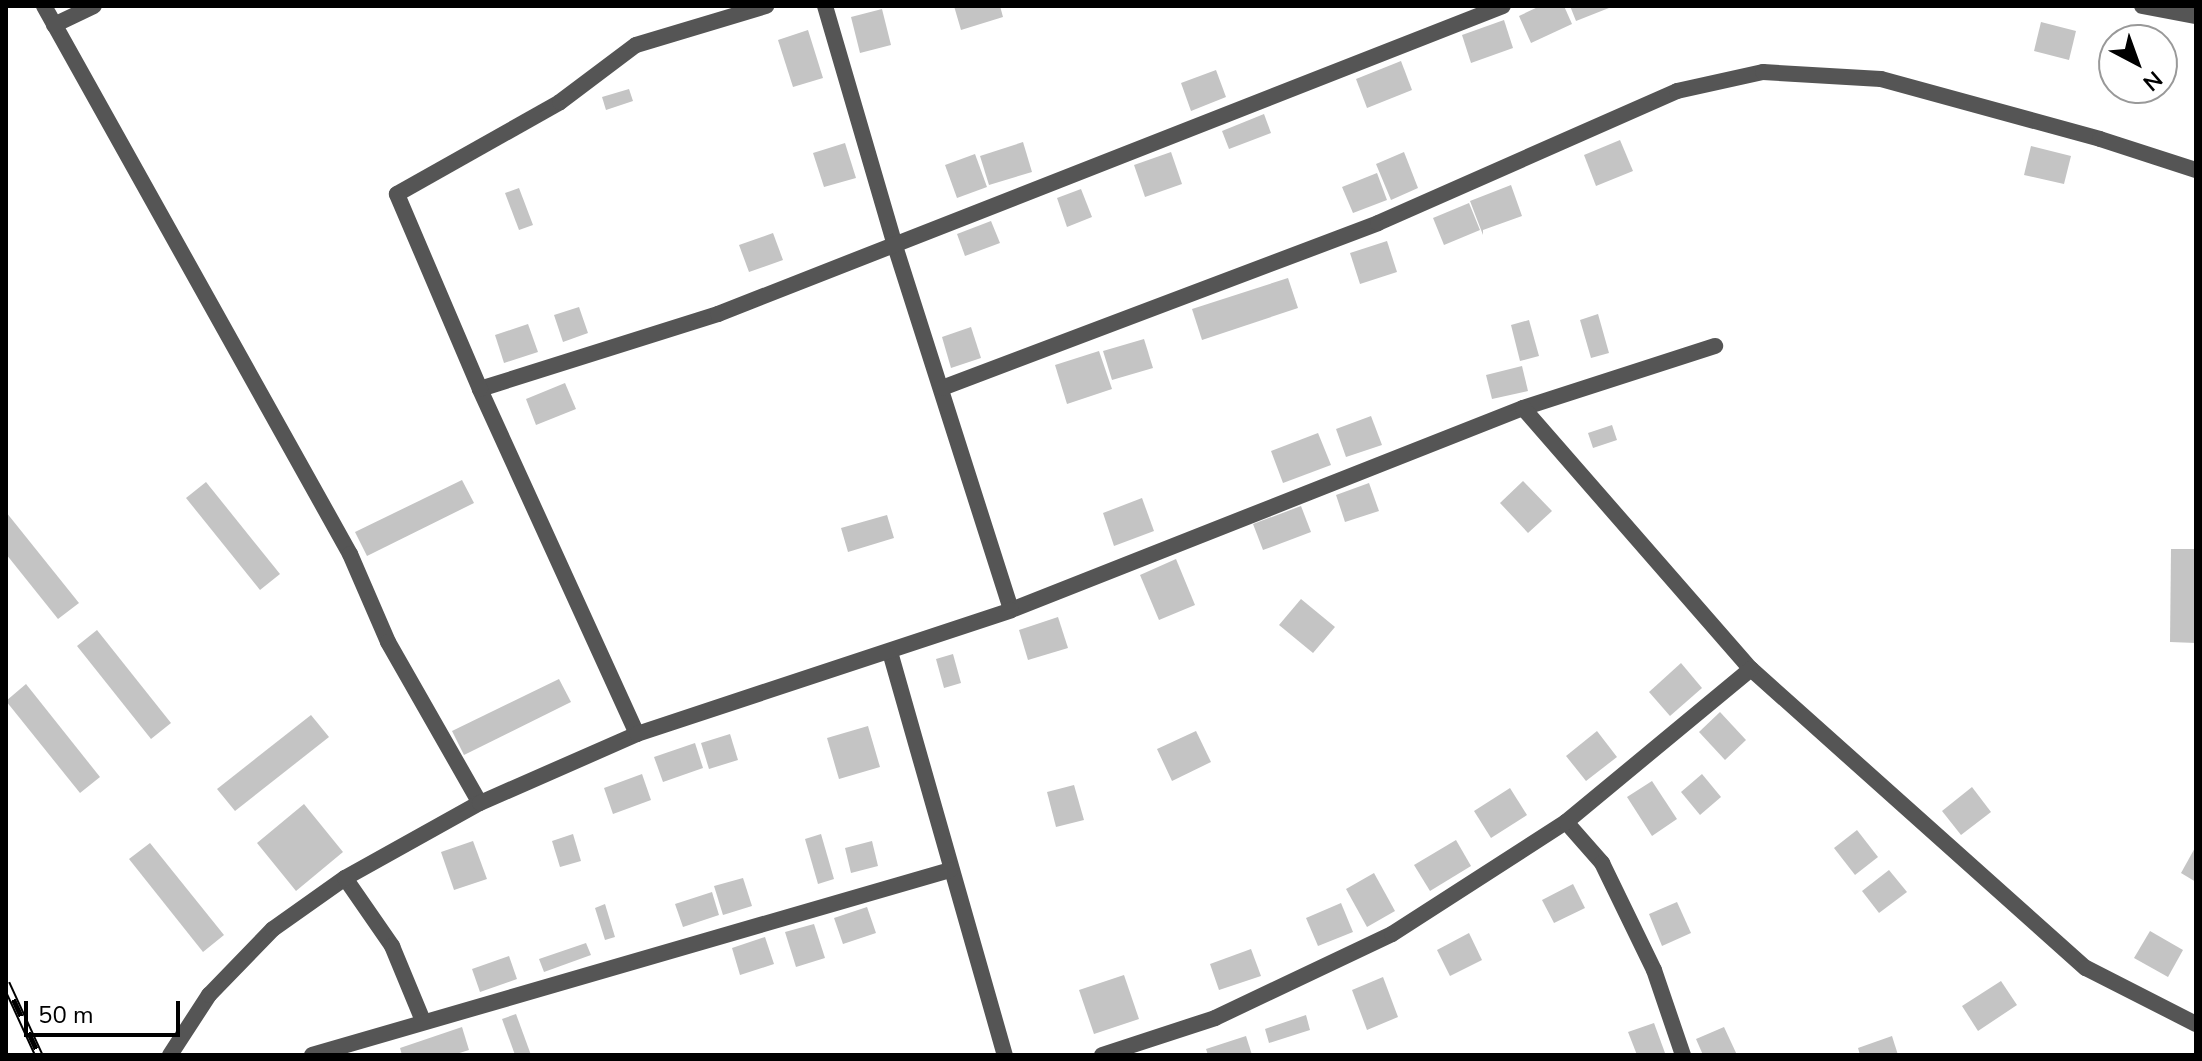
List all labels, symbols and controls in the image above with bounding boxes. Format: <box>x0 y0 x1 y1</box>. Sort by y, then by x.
north arrow <box>2098 24 2178 104</box>
text: N <box>2136 64 2168 97</box>
scale bar <box>28 985 184 1035</box>
text: 50 m <box>38 999 94 1031</box>

